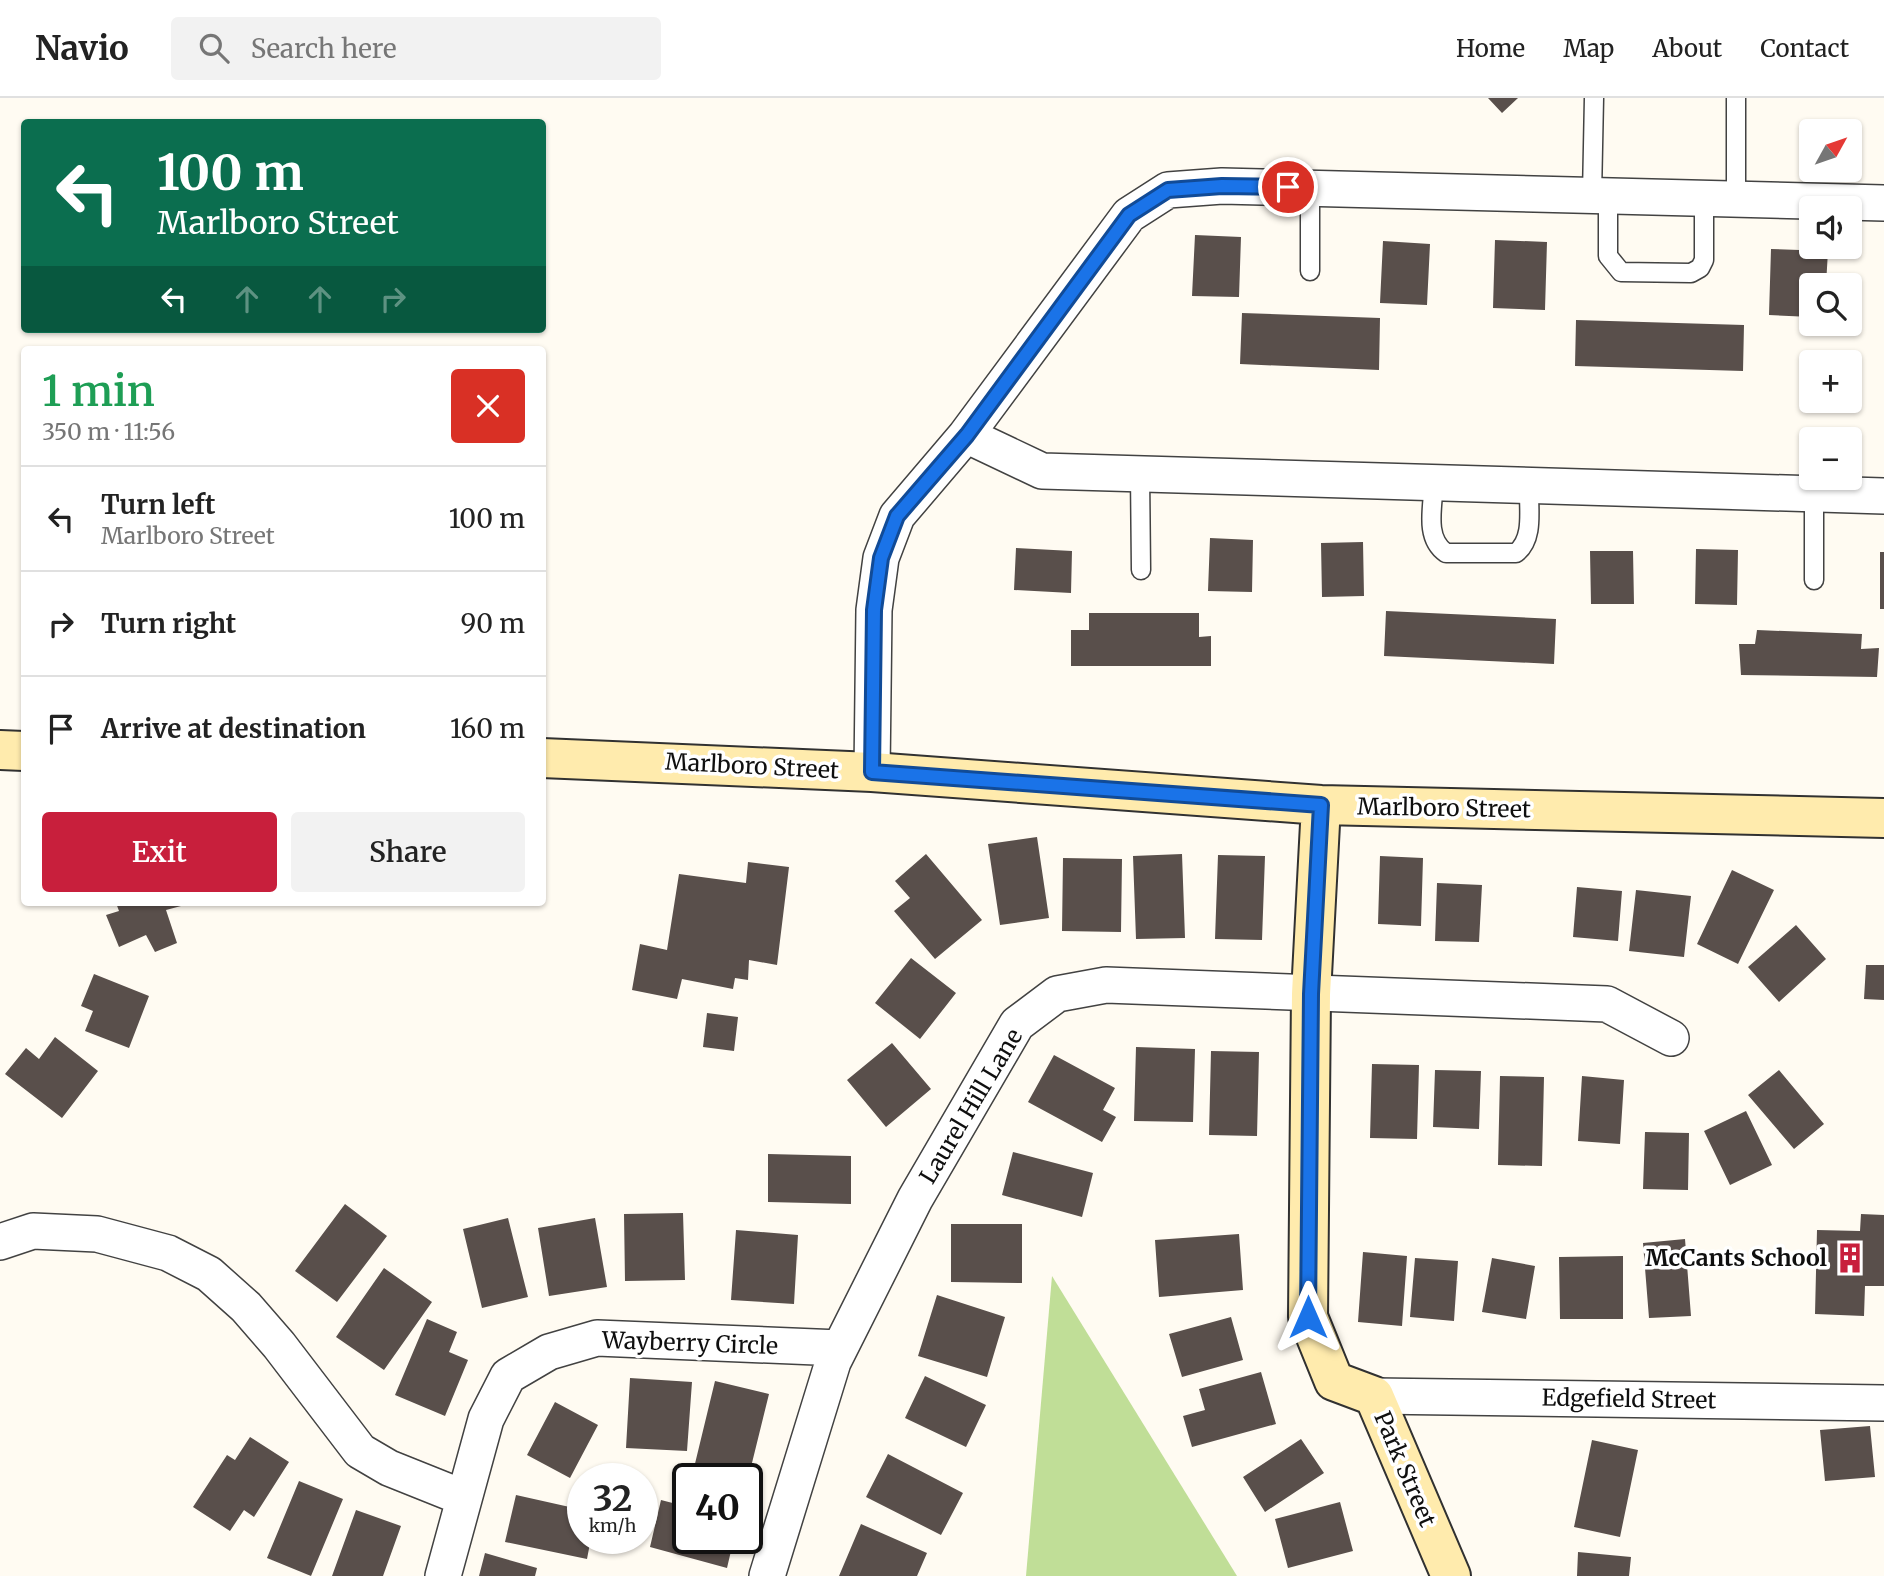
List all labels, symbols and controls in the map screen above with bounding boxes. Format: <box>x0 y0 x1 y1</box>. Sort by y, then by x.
search box <box>171 17 661 80</box>
text: Navio <box>35 28 129 69</box>
icon: search <box>195 29 233 67</box>
text: Search here <box>251 32 396 65</box>
text: Home <box>1456 33 1525 64</box>
text: Map <box>1563 33 1614 64</box>
text: About <box>1652 33 1722 64</box>
text: Contact <box>1760 33 1849 64</box>
north arrow <box>1799 119 1862 182</box>
map controls <box>1799 119 1862 490</box>
text: 100 m <box>157 142 304 203</box>
icon: left <box>42 147 133 238</box>
pin <box>1258 157 1318 217</box>
icon: arrive <box>1269 168 1307 206</box>
button: sound <box>1799 196 1862 259</box>
text: Marlboro Street <box>157 203 399 243</box>
button: search <box>1799 273 1862 336</box>
icon: left <box>155 280 193 318</box>
icon: ahead <box>228 280 266 318</box>
icon: ahead <box>301 280 339 318</box>
icon: right <box>374 280 412 318</box>
button: + <box>1799 350 1862 413</box>
text: 1 min <box>42 365 155 417</box>
button: close <box>451 369 525 443</box>
text: 350 m · 11:56 <box>42 417 175 446</box>
button: − <box>1799 427 1862 490</box>
text: Turn left <box>101 488 215 521</box>
icon: left <box>42 500 80 538</box>
text: 100 m <box>449 502 525 535</box>
text: Marlboro Street <box>101 521 275 550</box>
icon: right <box>42 605 80 643</box>
text: Turn right <box>101 607 236 640</box>
text: 90 m <box>461 607 525 640</box>
icon: arrive <box>42 710 80 748</box>
text: Arrive at destination <box>101 712 366 745</box>
text: 160 m <box>450 712 525 745</box>
street label: Marlboro Street <box>664 746 840 785</box>
street label: Marlboro Street <box>1357 791 1531 824</box>
button: Exit <box>42 812 277 892</box>
button: Share <box>291 812 525 892</box>
street label: Laurel Hill Lane <box>913 1023 1028 1188</box>
building icon: McCants School <box>1833 1241 1867 1275</box>
place label: McCants School <box>1645 1243 1828 1272</box>
position arrow <box>1271 1280 1345 1354</box>
street label: Wayberry Circle <box>601 1325 778 1360</box>
street label: Edgefield Street <box>1541 1382 1717 1415</box>
street label: Park Street <box>1368 1407 1443 1531</box>
speed limit sign: 40 <box>672 1463 763 1554</box>
text: 32 <box>593 1477 632 1521</box>
text: km/h <box>589 1514 636 1537</box>

